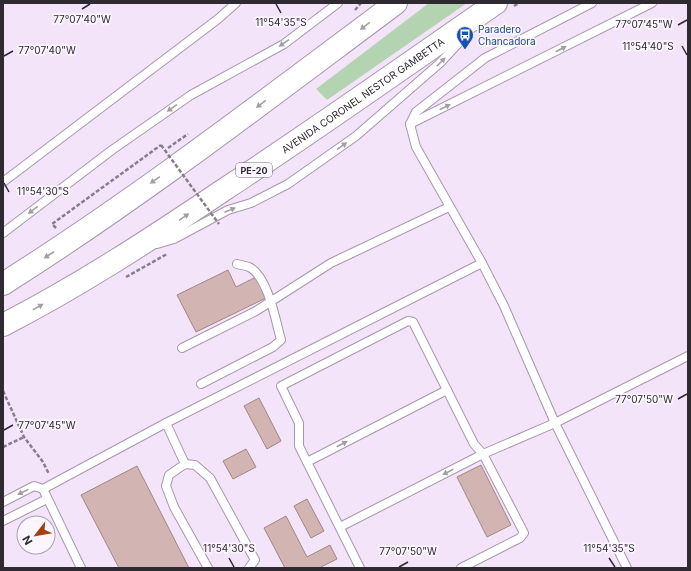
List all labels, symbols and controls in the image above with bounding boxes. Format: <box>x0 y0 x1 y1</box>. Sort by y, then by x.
text: 77°07'40"W <box>53 13 111 25</box>
text: 11°54'35"S <box>255 16 307 28</box>
text: 77°07'45"W <box>615 18 673 30</box>
one-way arrow <box>360 22 370 30</box>
place label: Paradero Chancadora <box>478 23 536 47</box>
bus stop icon: Paradero Chancadora <box>455 25 475 50</box>
street label: AVENIDA CORONEL NESTOR GAMBETTA <box>279 35 446 156</box>
one-way arrow <box>279 39 290 47</box>
text: 11°54'40"S <box>622 40 674 52</box>
text: 77°07'40"W <box>18 44 76 56</box>
one-way arrow <box>555 45 567 52</box>
one-way arrow <box>436 57 446 67</box>
one-way arrow <box>255 100 266 108</box>
one-way arrow <box>167 104 177 112</box>
one-way arrow <box>439 104 451 110</box>
one-way arrow <box>337 142 347 150</box>
road number: PE-20 <box>236 163 272 177</box>
one-way arrow <box>150 176 161 184</box>
text: 11°54'30"S <box>17 185 69 197</box>
one-way arrow <box>28 206 39 214</box>
one-way arrow <box>224 207 236 213</box>
one-way arrow <box>179 213 189 221</box>
one-way arrow <box>44 251 54 259</box>
one-way arrow <box>32 303 43 310</box>
text: 77°07'50"W <box>615 393 673 405</box>
text: 77°07'45"W <box>18 419 76 431</box>
one-way arrow <box>336 441 348 447</box>
one-way arrow <box>443 469 454 475</box>
one-way arrow <box>17 489 28 495</box>
north arrow <box>16 515 56 555</box>
text: N <box>19 533 36 547</box>
text: 11°54'30"S <box>203 542 255 554</box>
text: 11°54'35"S <box>583 542 635 554</box>
text: 77°07'50"W <box>379 545 437 557</box>

